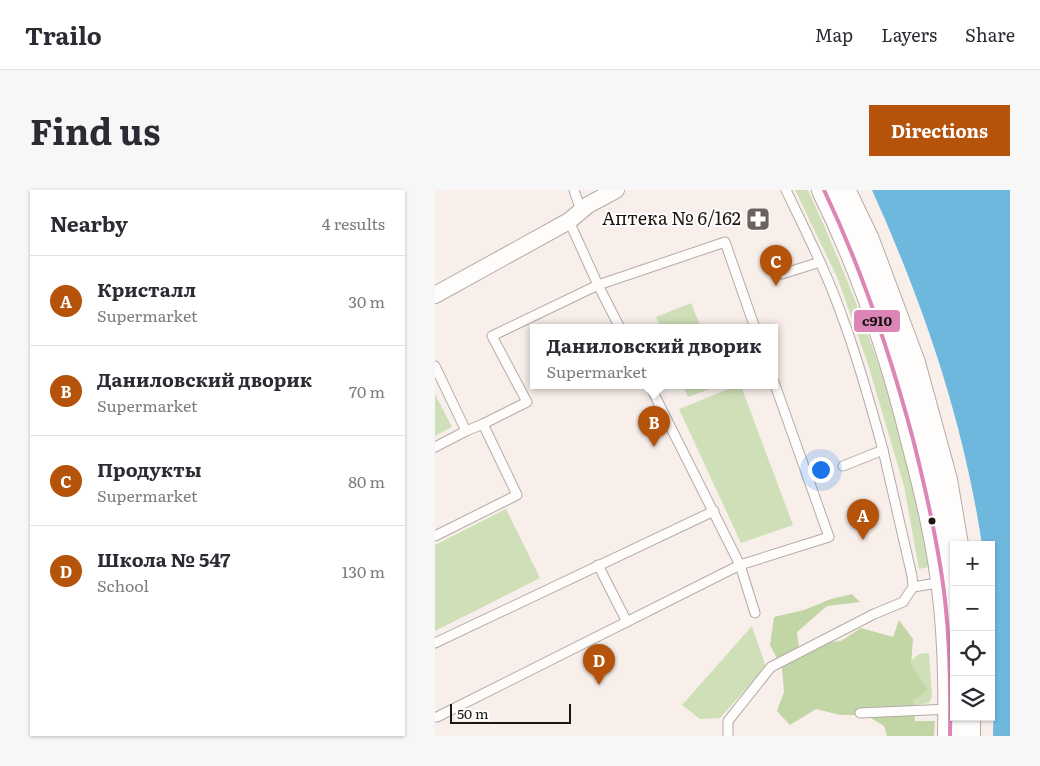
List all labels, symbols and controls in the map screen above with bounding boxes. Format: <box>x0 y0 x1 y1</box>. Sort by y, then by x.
text: Trailo <box>25 17 102 52</box>
text: Map <box>815 21 853 48</box>
text: Layers <box>881 21 937 48</box>
text: Share <box>965 21 1015 48</box>
text: Find us <box>30 104 160 156</box>
button: Directions <box>869 105 1010 156</box>
place label: Аптека № 6/162 <box>602 204 741 231</box>
pharmacy icon: Аптека № 6/162 <box>745 206 771 232</box>
text: Nearby <box>50 207 128 238</box>
text: 4 results <box>322 211 385 235</box>
pin: C <box>760 245 792 286</box>
text: Кристалл <box>97 275 196 303</box>
text: A <box>60 289 72 313</box>
text: 30 m <box>348 289 385 313</box>
text: Supermarket <box>97 303 197 327</box>
line badge: с910 <box>853 309 901 333</box>
text: с910 <box>862 310 892 330</box>
popup <box>530 324 778 389</box>
text: Даниловский дворик <box>546 331 762 359</box>
text: Supermarket <box>546 359 647 383</box>
text: Даниловский дворик <box>97 365 312 393</box>
text: B <box>60 379 72 403</box>
text: 70 m <box>349 379 385 403</box>
text: Supermarket <box>97 393 197 417</box>
pin: B <box>638 406 670 447</box>
text: Продукты <box>97 455 201 483</box>
your location <box>808 457 834 483</box>
text: C <box>60 469 72 493</box>
text: 80 m <box>348 469 385 493</box>
text: Supermarket <box>97 483 197 507</box>
pin: A <box>847 499 879 540</box>
unlabelled marker <box>927 516 937 526</box>
map controls <box>950 541 995 721</box>
button: + <box>950 541 995 586</box>
text: Школа № 547 <box>97 545 230 573</box>
text: D <box>60 559 72 583</box>
text: 130 m <box>342 559 385 583</box>
text: School <box>97 573 149 597</box>
button: − <box>950 586 995 631</box>
button: locate <box>950 631 995 676</box>
pin: D <box>583 644 615 685</box>
button: layers <box>950 676 995 721</box>
scale bar <box>450 701 571 724</box>
text: 50 m <box>457 703 489 723</box>

